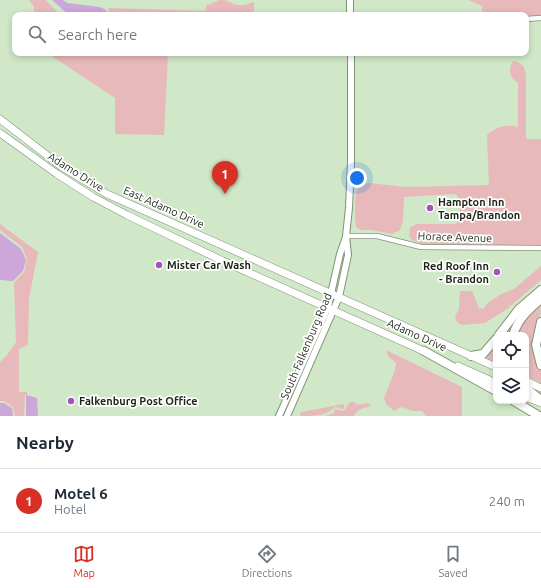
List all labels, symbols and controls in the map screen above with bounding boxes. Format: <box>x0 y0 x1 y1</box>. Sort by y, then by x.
search box <box>12 12 529 56</box>
icon: search <box>26 23 48 45</box>
text: Search here <box>58 26 137 43</box>
street label: Adamo Drive <box>46 150 106 194</box>
pin: 1 <box>212 161 238 194</box>
your location <box>347 168 367 188</box>
street label: East Adamo Drive <box>122 184 206 230</box>
place label: Hampton Inn Tampa/Brandon <box>438 196 520 221</box>
marker: Hampton Inn Tampa/Brandon <box>425 203 435 213</box>
street label: Horace Avenue <box>417 230 493 244</box>
place label: Mister Car Wash <box>167 259 251 271</box>
marker: Mister Car Wash <box>154 260 164 270</box>
place label: Red Roof Inn - Brandon <box>423 260 489 285</box>
marker: Red Roof Inn - Brandon <box>492 267 502 277</box>
street label: South Falkenburg Road <box>278 291 334 401</box>
street label: Adamo Drive <box>385 317 449 353</box>
map controls <box>493 332 529 404</box>
button: locate <box>493 332 529 368</box>
button: layers <box>493 368 529 404</box>
place label: Falkenburg Post Office <box>79 395 198 407</box>
marker: Falkenburg Post Office <box>66 396 76 406</box>
text: Nearby <box>16 433 74 452</box>
text: Motel 6 <box>54 485 108 502</box>
text: 1 <box>25 494 33 508</box>
text: 240 m <box>489 494 525 508</box>
text: Hotel <box>54 502 86 516</box>
tab: Map <box>73 543 95 579</box>
tab: Directions <box>242 543 292 579</box>
tab: Saved <box>438 543 468 579</box>

